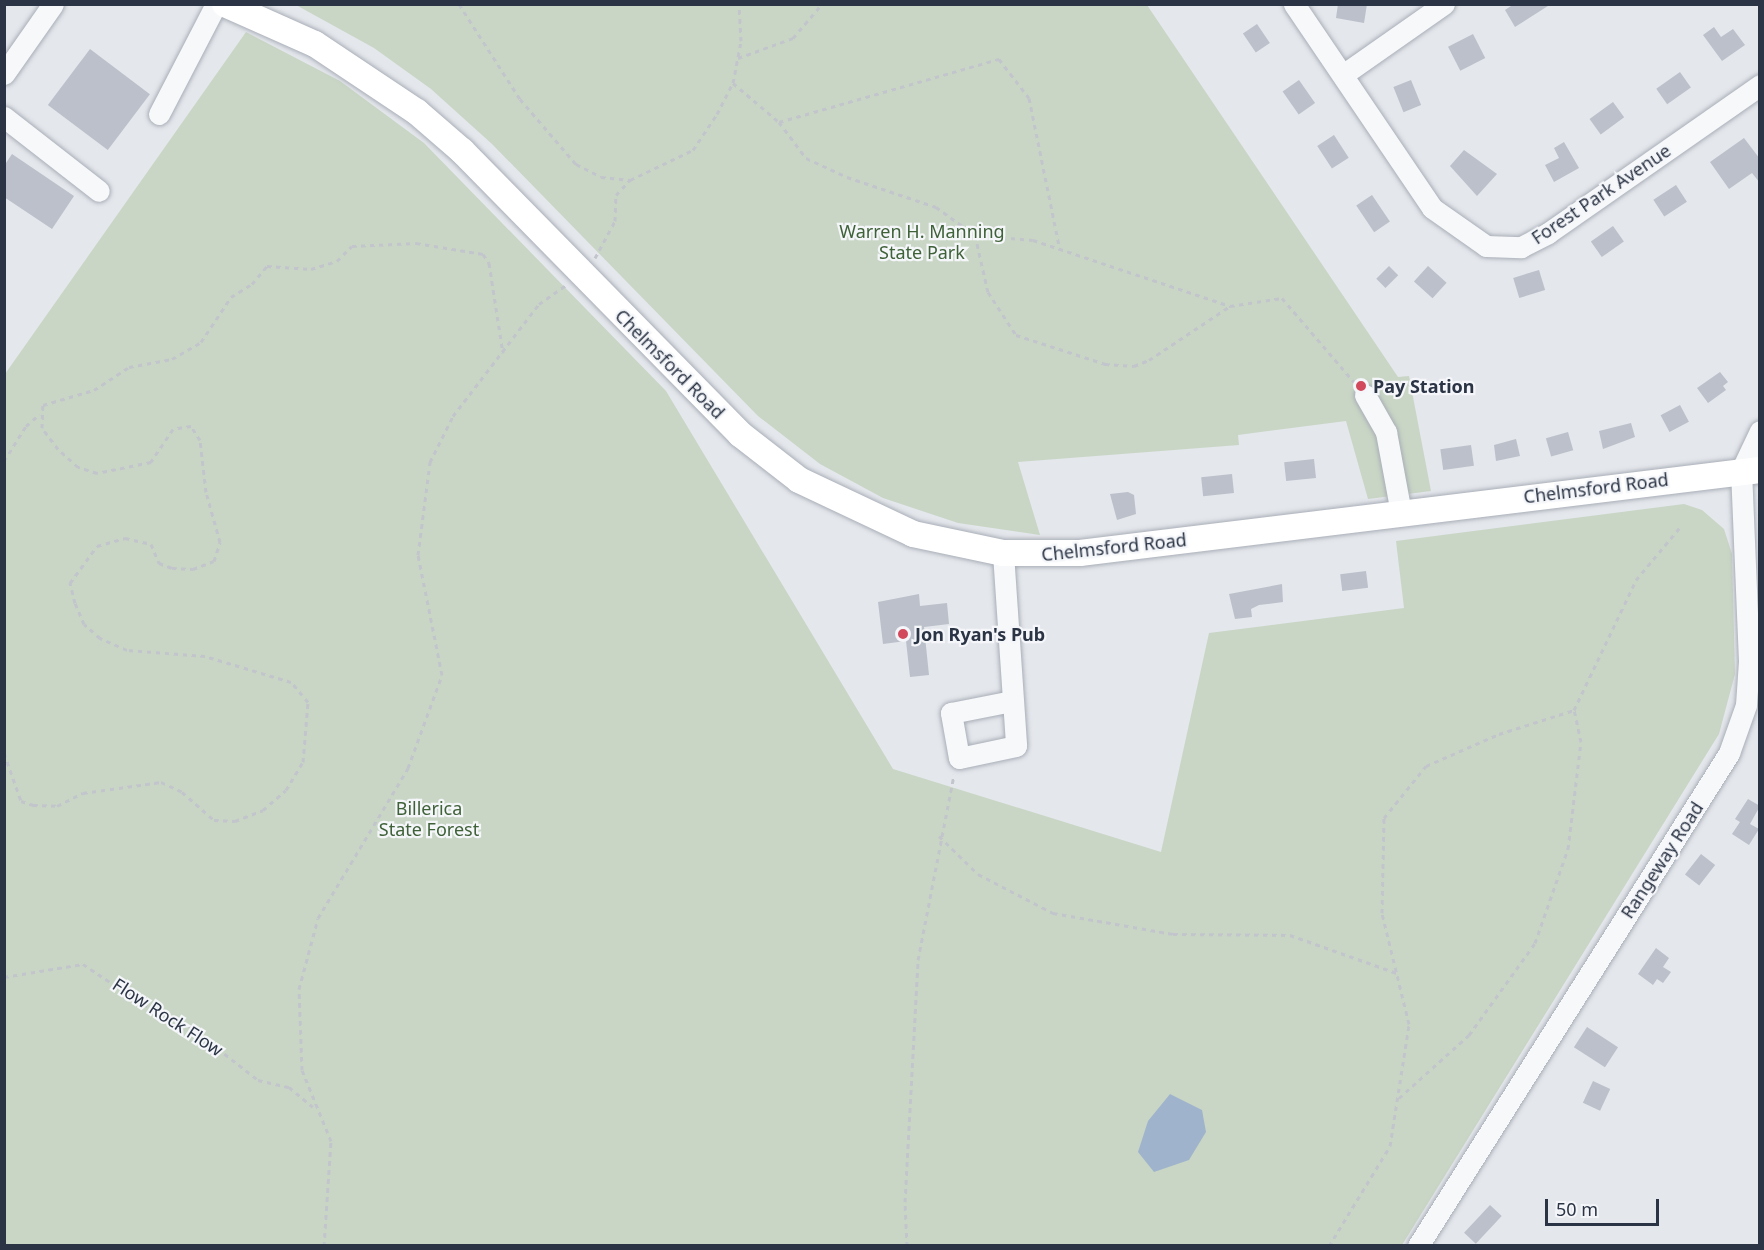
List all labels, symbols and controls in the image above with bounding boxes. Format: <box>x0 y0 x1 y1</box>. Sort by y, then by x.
street label: Forest Park Avenue <box>1527 139 1675 249</box>
park label: Warren H. Manning State Park <box>839 221 1005 264</box>
street label: Chelmsford Road <box>611 305 729 423</box>
place label: Pay Station <box>1373 375 1475 397</box>
marker: Pay Station <box>1354 379 1368 393</box>
street label: Chelmsford Road <box>1522 468 1670 508</box>
street label: Chelmsford Road <box>1040 529 1188 565</box>
place label: Jon Ryan's Pub <box>915 623 1045 645</box>
marker: Jon Ryan's Pub <box>896 627 910 641</box>
park label: Billerica State Forest <box>379 798 479 840</box>
street label: Rangeway Road <box>1616 798 1708 922</box>
street label: Flow Rock Flow <box>109 973 227 1061</box>
scale bar <box>1548 1187 1662 1225</box>
text: 50 m <box>1556 1197 1598 1221</box>

